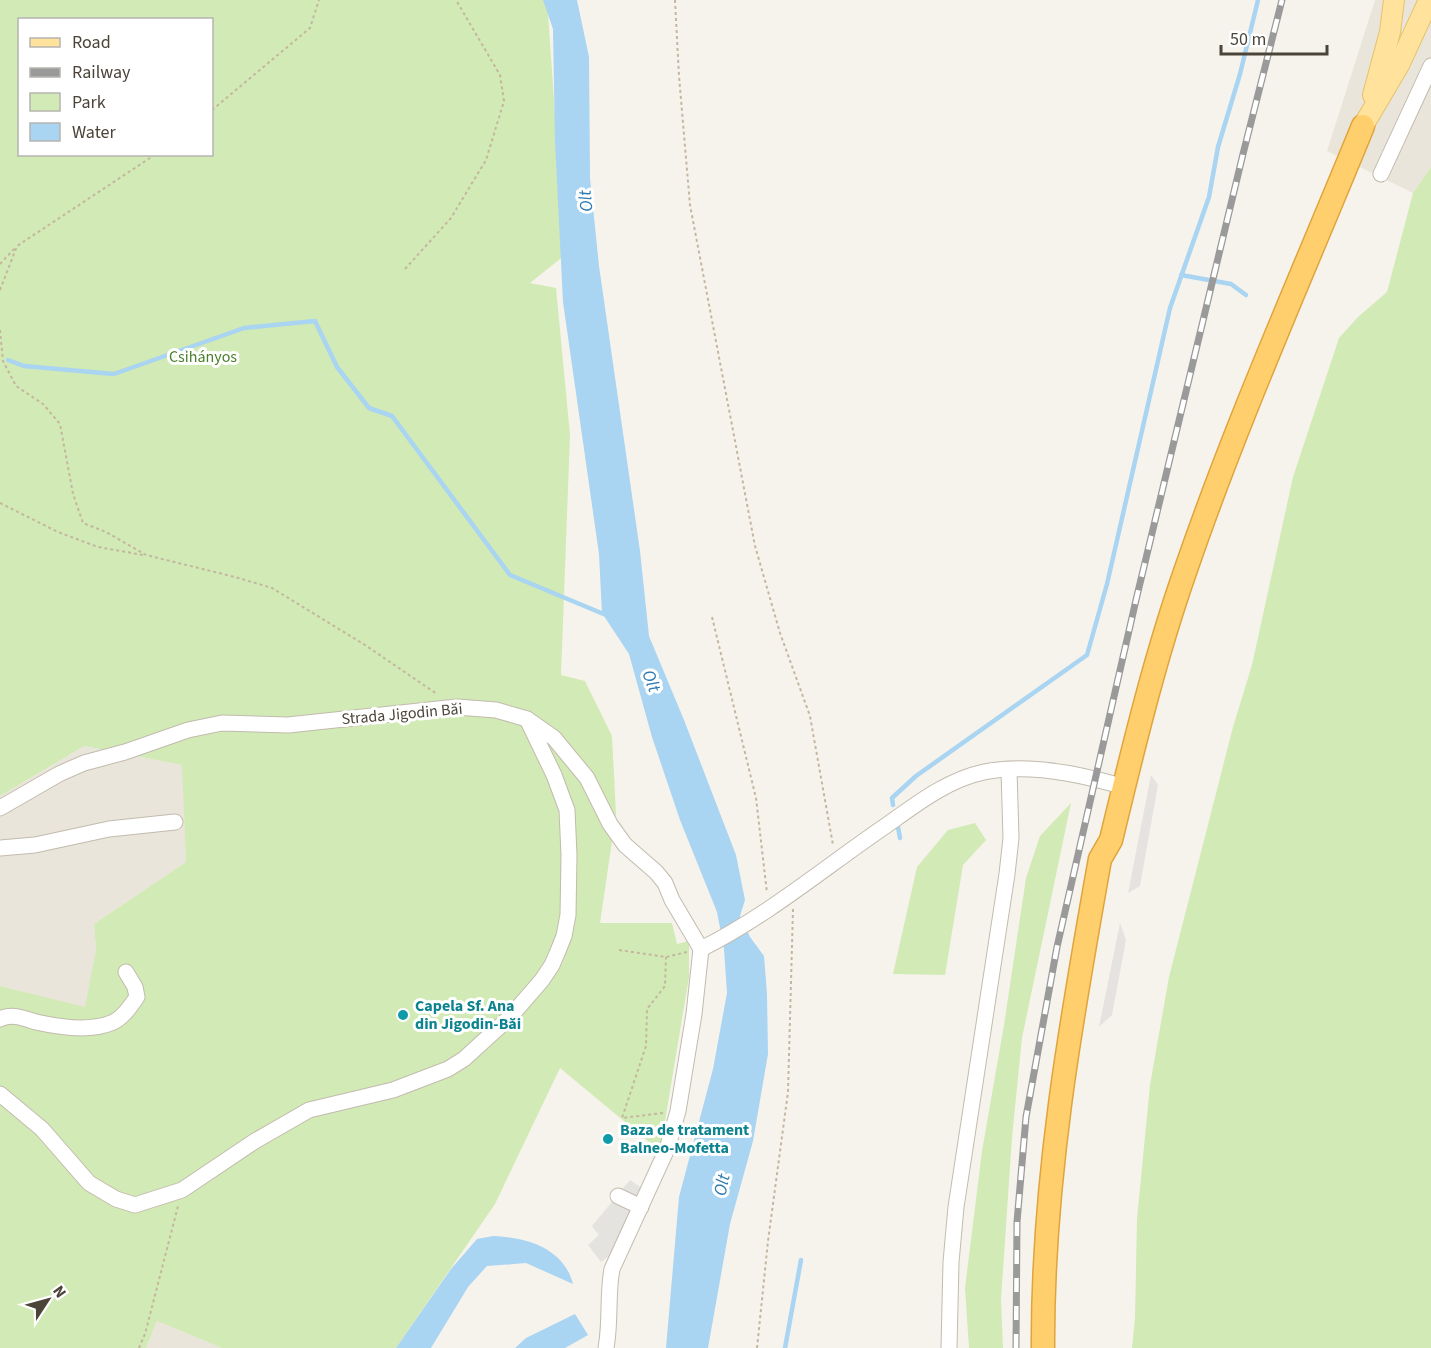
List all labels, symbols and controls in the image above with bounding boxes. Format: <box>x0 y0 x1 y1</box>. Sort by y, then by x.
legend <box>18 18 213 156</box>
scale bar <box>1221 18 1328 56</box>
text: 50 m <box>1230 27 1266 52</box>
text: Road <box>72 30 111 55</box>
text: Railway <box>72 60 131 85</box>
text: Park <box>72 90 106 115</box>
text: Water <box>72 120 116 145</box>
water label: Olt <box>572 188 600 213</box>
park label: Csihányos <box>169 346 237 368</box>
water label: Olt <box>635 666 667 697</box>
street label: Strada Jigodin Băi <box>341 698 463 730</box>
place label: Capela Sf. Ana din Jigodin-Băi <box>415 995 521 1035</box>
marker: Capela Sf. Ana din Jigodin-Băi <box>396 1008 410 1022</box>
place label: Baza de tratament Balneo-Mofetta <box>620 1119 749 1159</box>
marker: Baza de tratament Balneo-Mofetta <box>601 1132 615 1146</box>
water label: Olt <box>708 1171 737 1198</box>
north arrow <box>18 1270 78 1330</box>
text: N <box>47 1281 71 1303</box>

